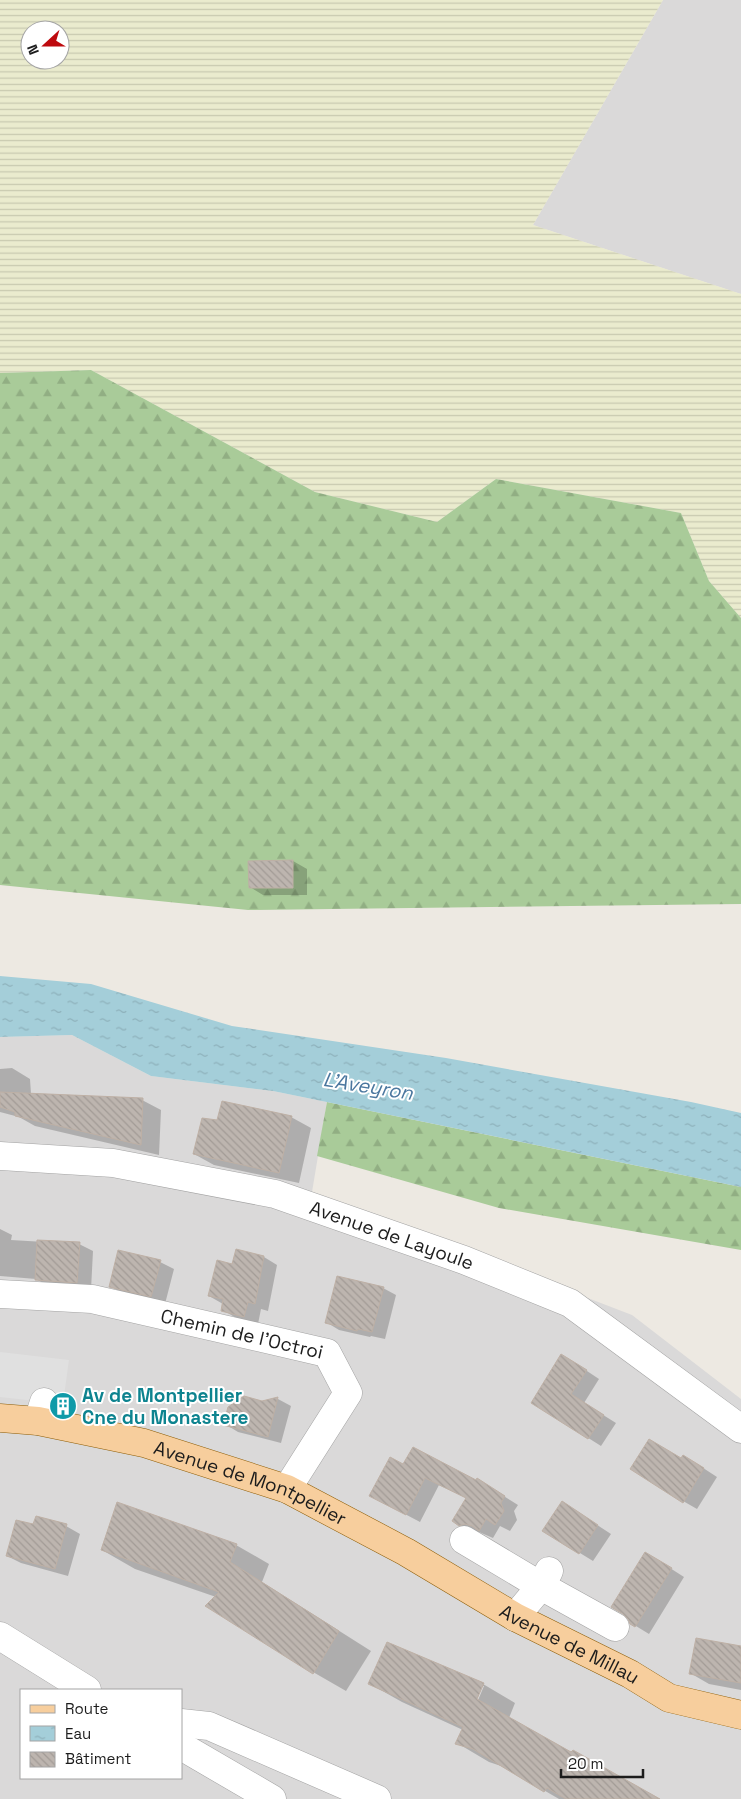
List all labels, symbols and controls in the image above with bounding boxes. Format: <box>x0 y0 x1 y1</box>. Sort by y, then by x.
north arrow <box>20 20 70 70</box>
text: N <box>23 42 43 57</box>
water label: L'Aveyron <box>321 1066 416 1106</box>
street label: Avenue de Layoule <box>306 1195 478 1276</box>
street label: Chemin de l'Octroi <box>158 1303 326 1365</box>
place label: Av de Montpellier Cne du Monastere <box>82 1383 249 1430</box>
building icon: Av de Montpellier Cne du Monastere <box>48 1391 78 1421</box>
street label: Avenue de Montpellier <box>151 1435 351 1531</box>
street label: Avenue de Millau <box>495 1599 644 1690</box>
legend <box>20 1689 182 1779</box>
text: Route <box>65 1699 109 1718</box>
text: Eau <box>65 1724 91 1743</box>
scale bar <box>561 1746 644 1778</box>
text: Bâtiment <box>65 1749 131 1768</box>
text: 20 m <box>568 1754 603 1773</box>

